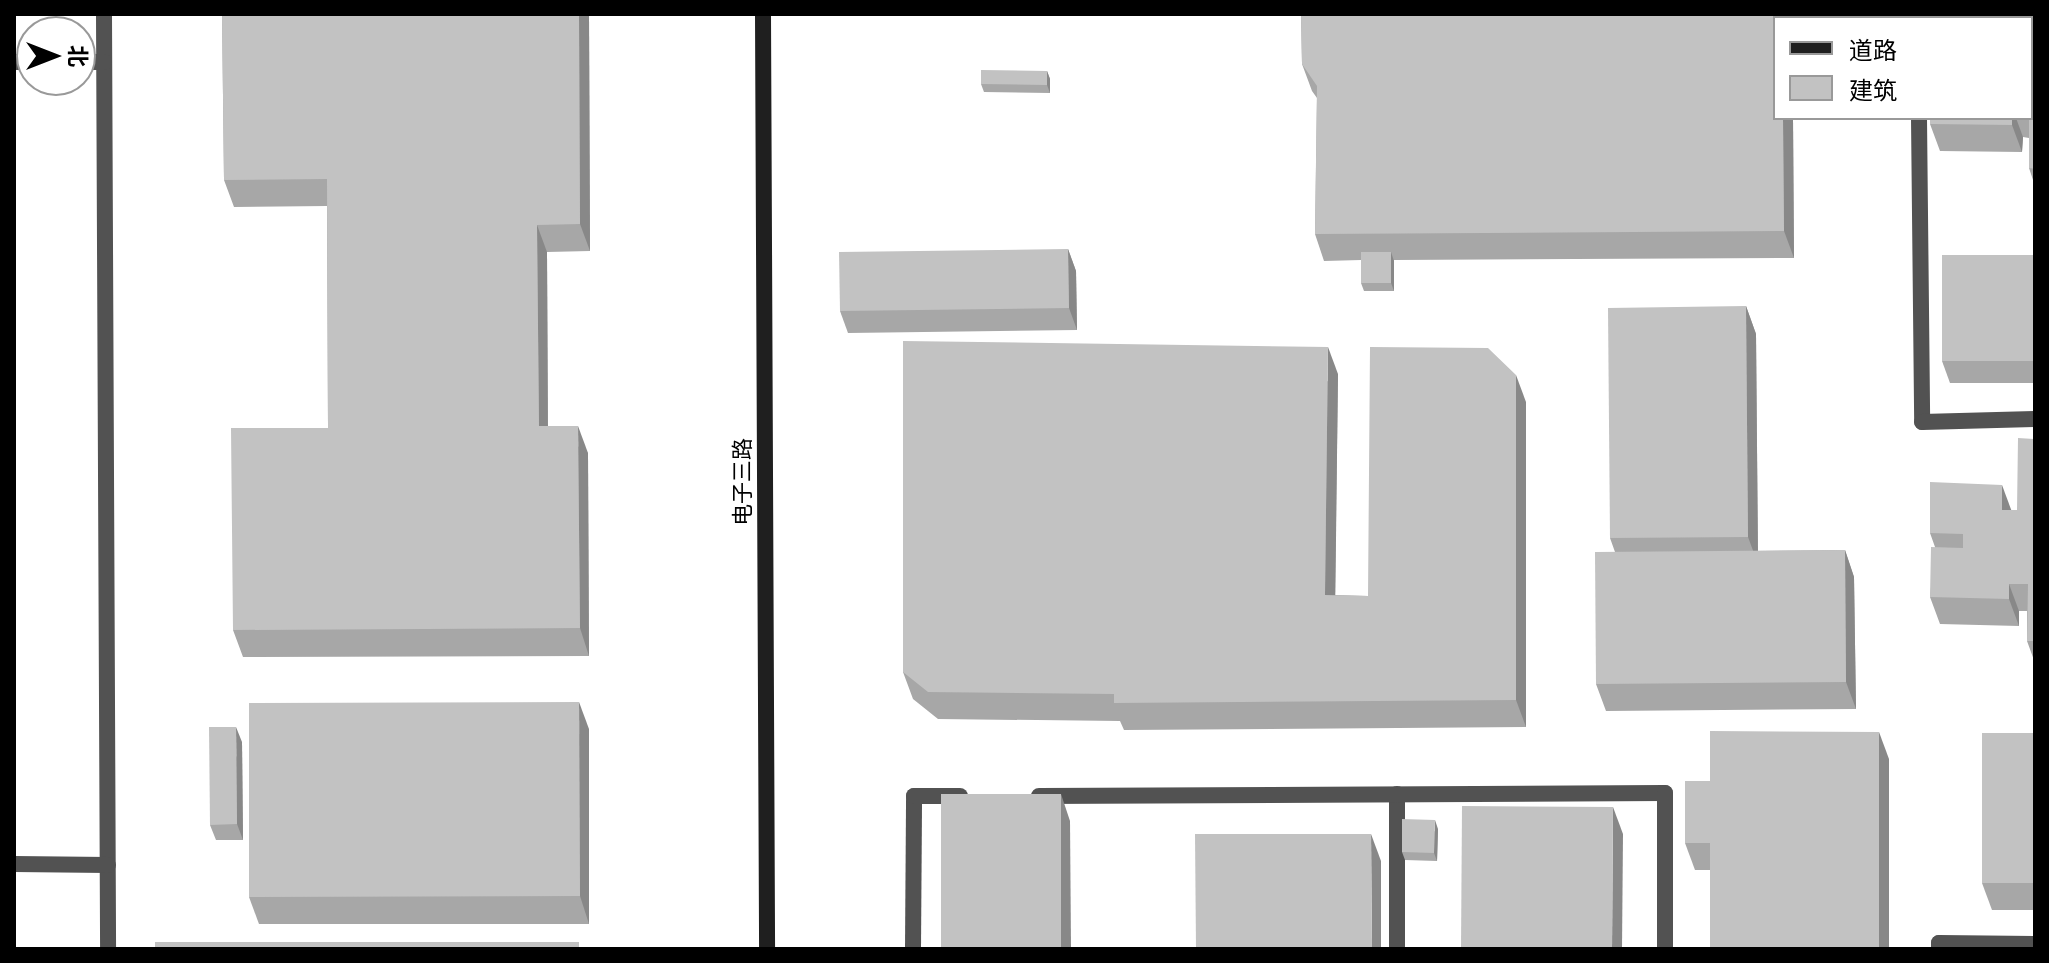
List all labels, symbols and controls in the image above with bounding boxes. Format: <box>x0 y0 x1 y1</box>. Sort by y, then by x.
north arrow <box>16 16 96 96</box>
legend <box>1773 16 2033 120</box>
text: 道路 <box>1849 36 1897 65</box>
text: 北 <box>65 45 91 67</box>
text: 建筑 <box>1849 76 1897 105</box>
street label: 电子三路 <box>730 438 756 526</box>

